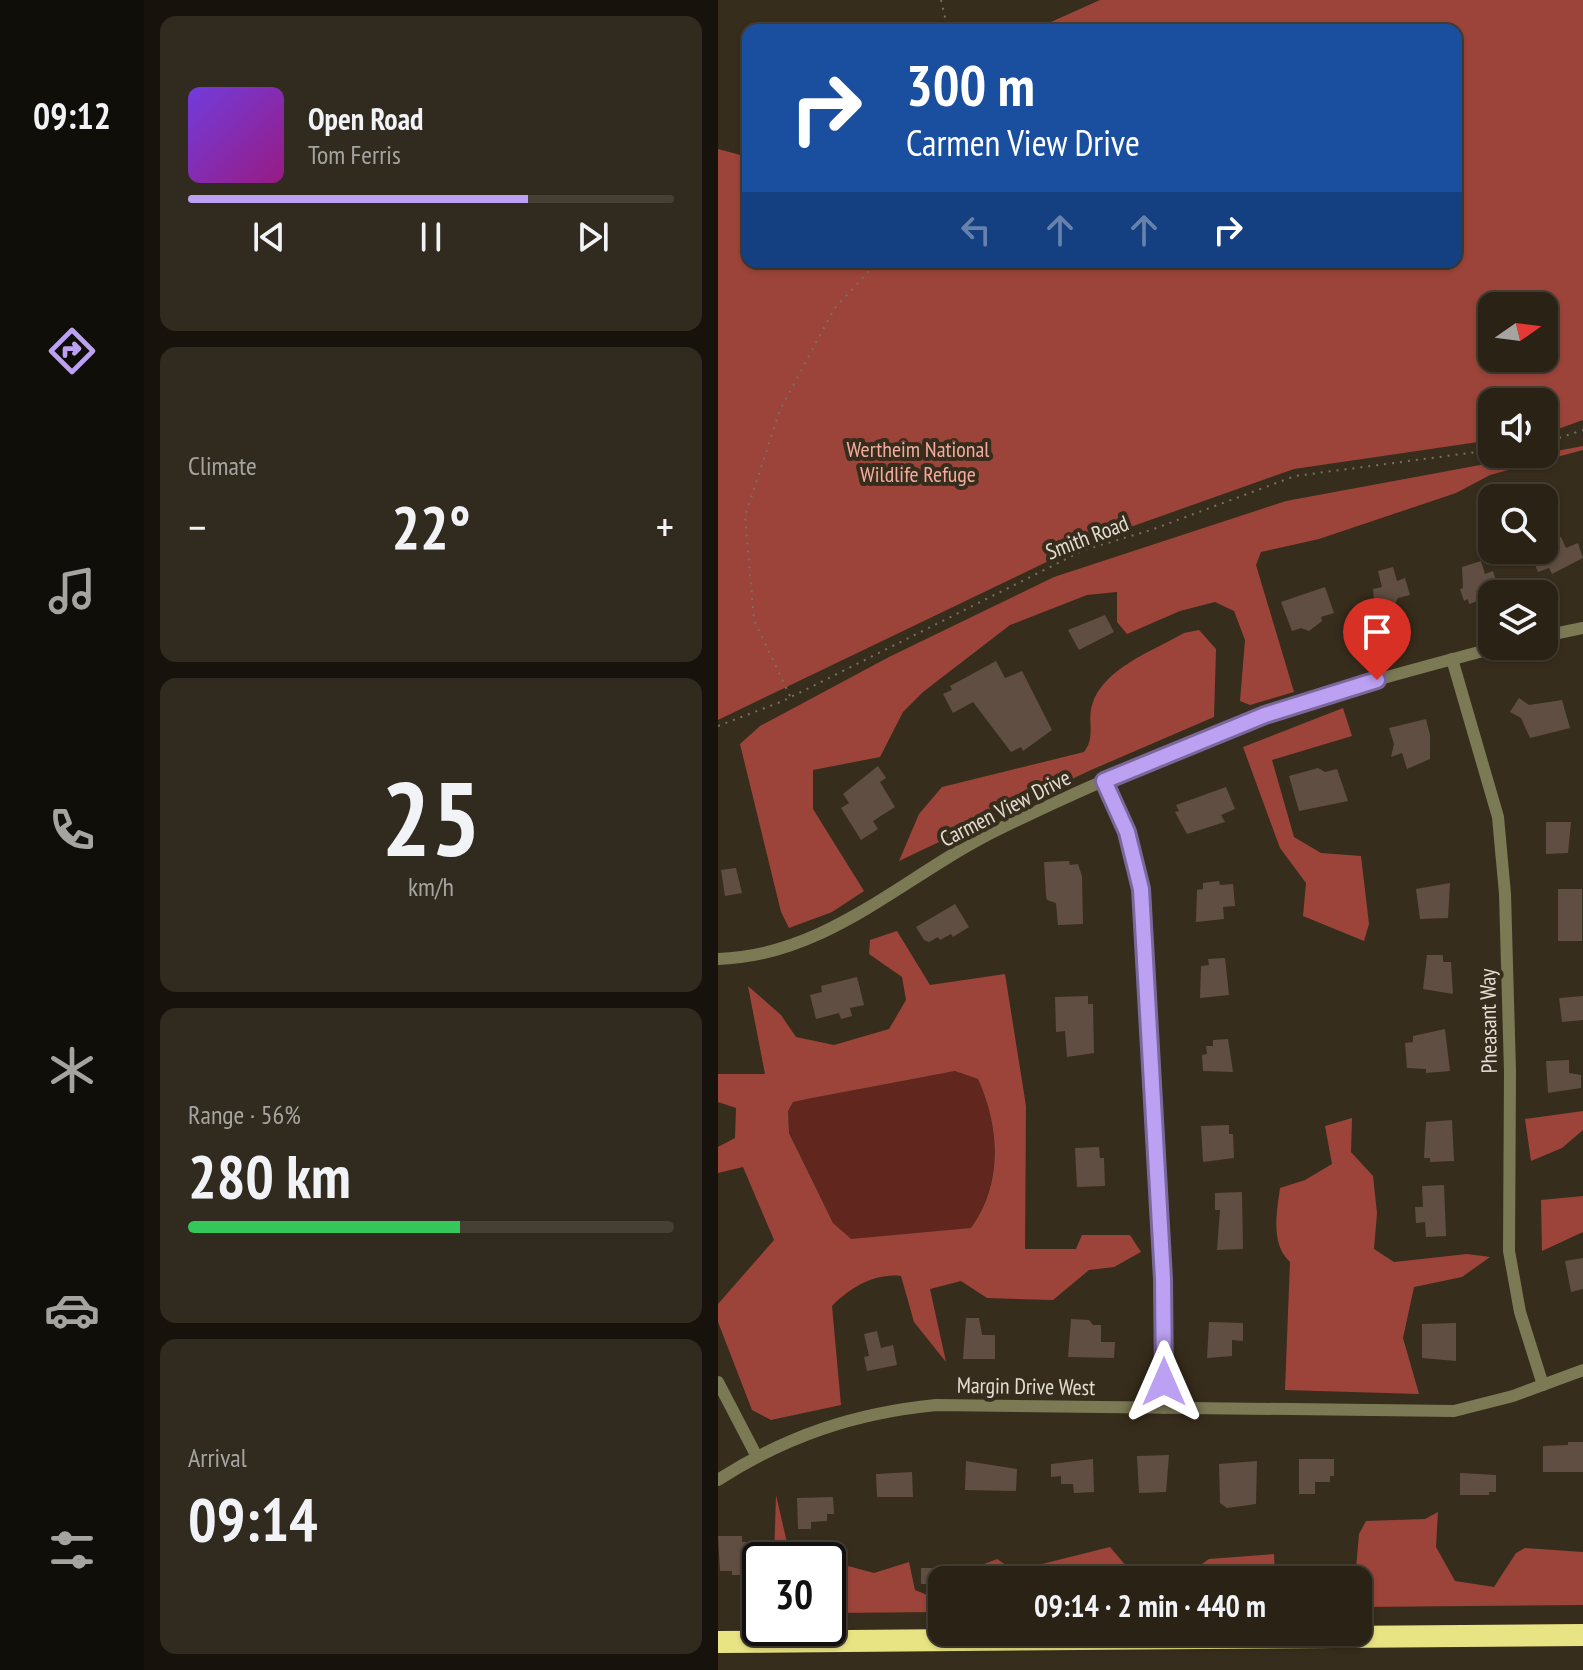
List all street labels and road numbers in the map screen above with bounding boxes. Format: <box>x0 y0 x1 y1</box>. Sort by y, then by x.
street label: Smith Road <box>1042 508 1132 566</box>
street label: Carmen View Drive <box>935 763 1075 853</box>
street label: Pheasant Way <box>1473 968 1503 1074</box>
street label: Margin Drive West <box>957 1371 1095 1401</box>

